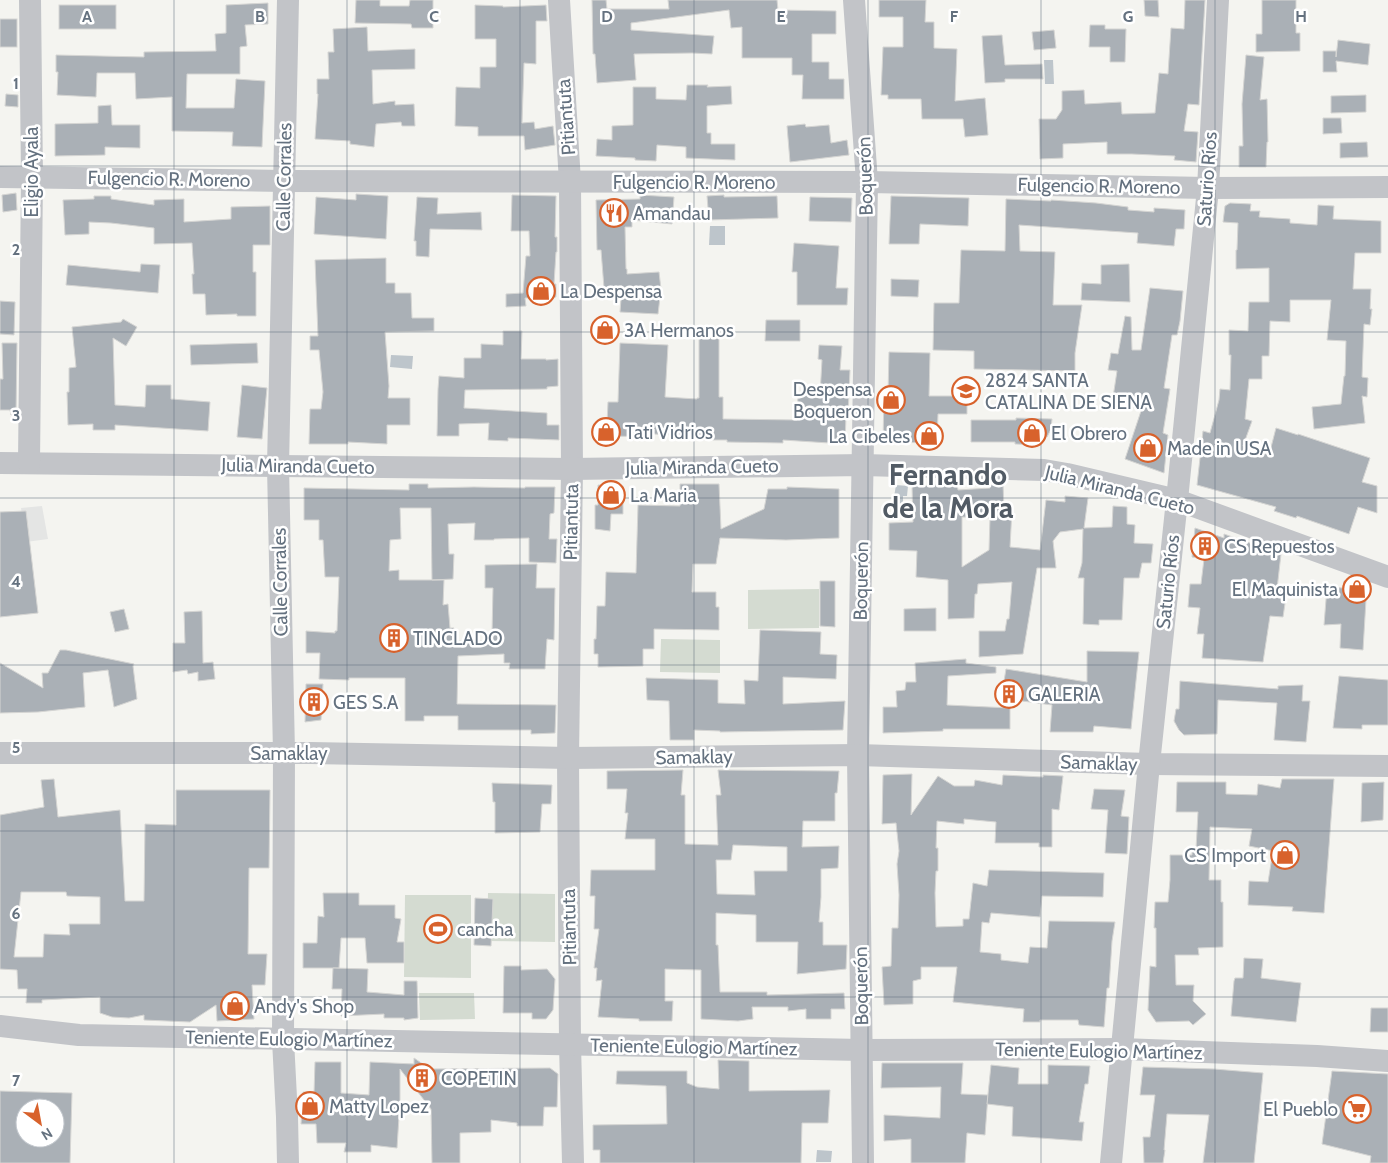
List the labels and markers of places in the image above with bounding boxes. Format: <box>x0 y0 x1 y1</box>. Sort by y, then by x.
restaurant icon: Amandau <box>599 198 629 228</box>
place label: Amandau <box>633 202 711 225</box>
shop icon: La Despensa <box>526 276 556 306</box>
place label: La Despensa <box>560 280 662 303</box>
shop icon: 3A Hermanos <box>590 315 620 345</box>
place label: 3A Hermanos <box>624 319 734 342</box>
place label: 2824 SANTA CATALINA DE SIENA <box>985 369 1152 414</box>
school or university icon: 2824 SANTA CATALINA DE SIENA <box>951 376 981 406</box>
place label: Despensa Boqueron <box>793 378 872 423</box>
shop icon: Despensa Boqueron <box>876 385 906 415</box>
shop icon: Tati Vidrios <box>591 417 621 447</box>
shop icon: El Obrero <box>1017 418 1047 448</box>
place label: Tati Vidrios <box>625 421 713 444</box>
shop icon: La Cibeles <box>914 421 944 451</box>
place label: El Obrero <box>1051 422 1127 445</box>
place label: La Cibeles <box>829 425 910 448</box>
shop icon: Made in USA <box>1133 433 1163 463</box>
place label: Made in USA <box>1167 437 1272 460</box>
shop icon: La Maria <box>596 480 626 510</box>
place label: La Maria <box>630 484 697 507</box>
building icon: CS Repuestos <box>1190 531 1220 561</box>
place label: CS Repuestos <box>1224 535 1335 558</box>
shop icon: El Maquinista <box>1342 574 1372 604</box>
place label: El Maquinista <box>1232 578 1338 601</box>
building icon: TINCLADO <box>379 623 409 653</box>
place label: TINCLADO <box>413 627 503 650</box>
building icon: GALERIA <box>994 679 1024 709</box>
place label: GALERIA <box>1028 683 1101 706</box>
building icon: GES S.A <box>299 687 329 717</box>
place label: GES S.A <box>333 691 399 714</box>
shop icon: CS Import <box>1270 840 1300 870</box>
place label: CS Import <box>1184 844 1267 867</box>
sports icon: cancha <box>423 914 453 944</box>
place label: cancha <box>457 918 513 941</box>
shop icon: Andy's Shop <box>220 991 250 1021</box>
place label: Andy's Shop <box>254 995 354 1018</box>
building icon: COPETIN <box>407 1063 437 1093</box>
place label: COPETIN <box>441 1067 517 1090</box>
shop icon: Matty Lopez <box>295 1091 325 1121</box>
supermarket icon: El Pueblo <box>1342 1094 1372 1124</box>
place label: Matty Lopez <box>329 1095 429 1118</box>
place label: El Pueblo <box>1263 1098 1338 1121</box>

